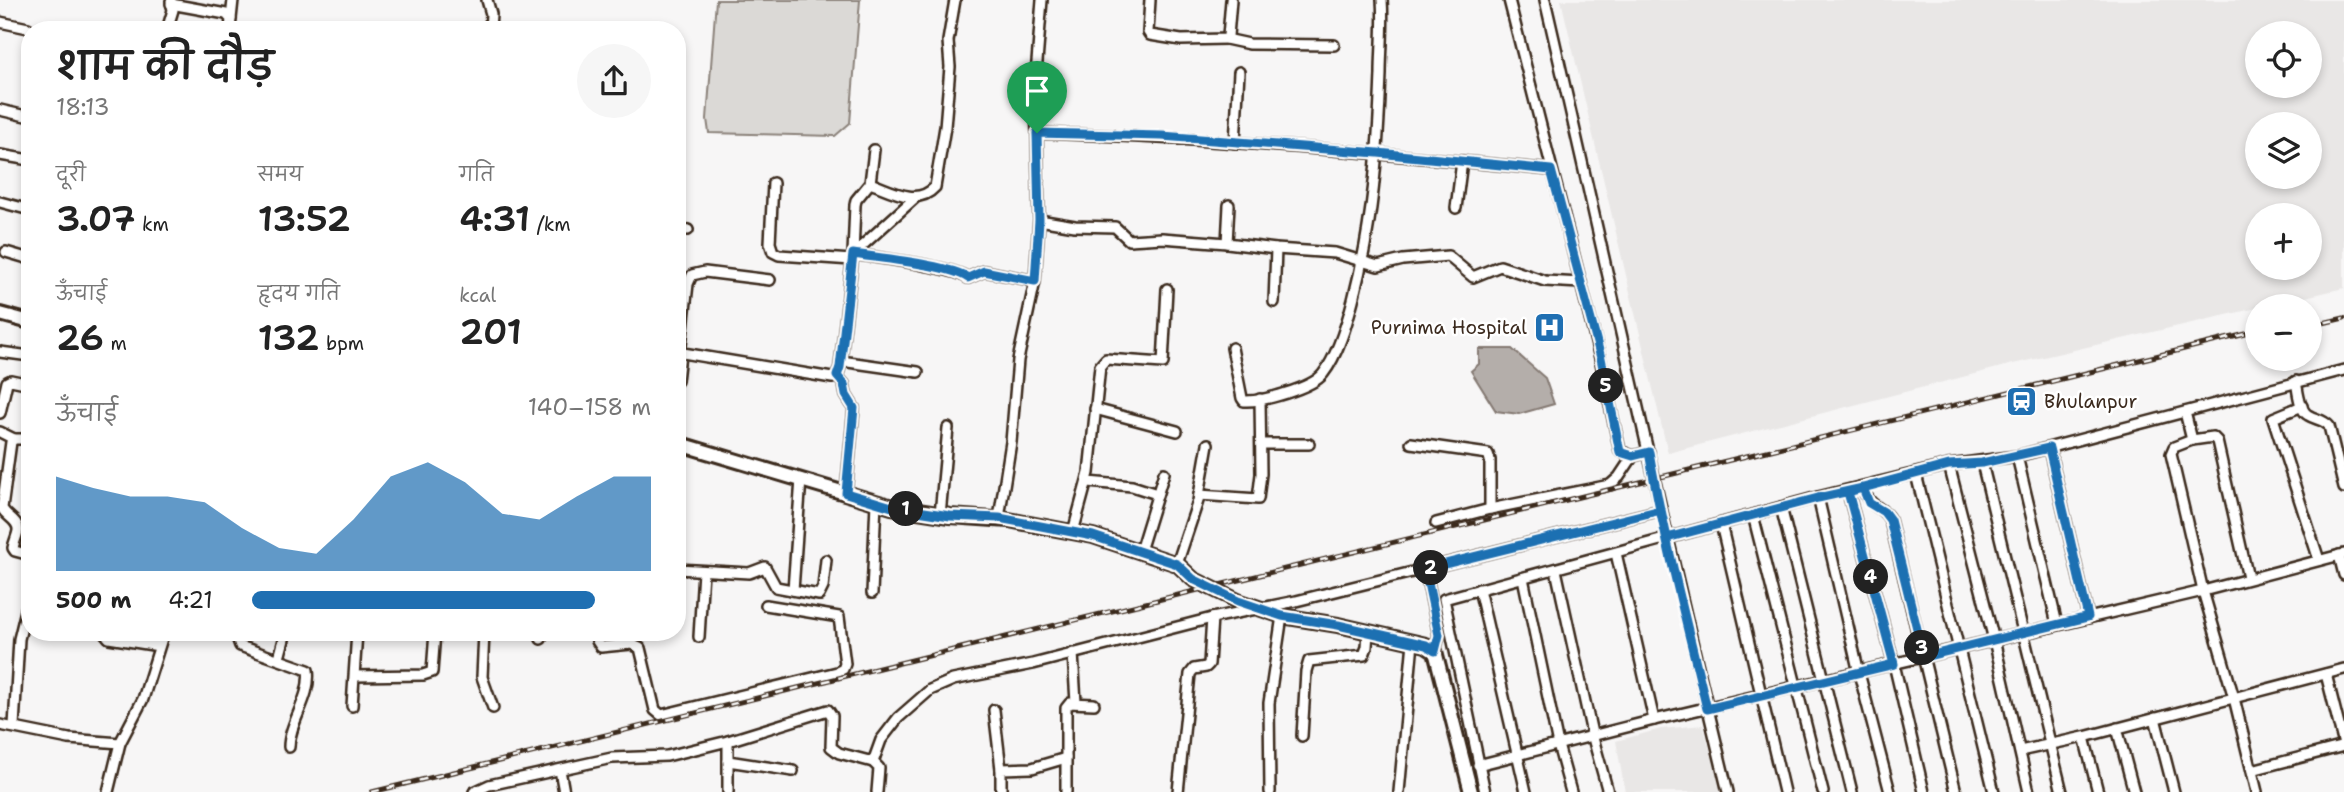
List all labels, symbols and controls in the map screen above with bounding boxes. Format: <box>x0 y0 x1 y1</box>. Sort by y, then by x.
map controls <box>2245 21 2322 371</box>
button: locate <box>2245 21 2322 98</box>
text: शाम की दौड़ <box>56 40 274 91</box>
button: share <box>577 44 651 118</box>
pin <box>1007 61 1067 133</box>
icon: arrive <box>1018 72 1056 110</box>
text: 18:13 <box>56 92 110 122</box>
button: layers <box>2245 112 2322 189</box>
text: दूरी <box>56 162 86 187</box>
text: समय <box>258 162 303 187</box>
text: गति <box>459 162 494 187</box>
text: 3.07 <box>56 195 136 242</box>
text: 13:52 <box>258 195 351 242</box>
text: 4:31 <box>459 195 530 242</box>
button: + <box>2245 203 2322 280</box>
text: km <box>136 212 169 237</box>
text: /km <box>530 212 571 237</box>
text: ऊँचाई <box>56 281 107 306</box>
text: हृदय गति <box>258 281 340 306</box>
text: kcal <box>459 283 496 308</box>
button: − <box>2245 294 2322 371</box>
text: 201 <box>459 308 522 355</box>
hospital icon: Purnima Hospital <box>1533 310 1567 344</box>
text: 26 <box>56 314 104 361</box>
text: 132 <box>258 314 320 361</box>
place label: Purnima Hospital <box>1371 315 1527 340</box>
text: m <box>104 331 127 356</box>
text: bpm <box>320 331 364 356</box>
pin: 5 <box>1588 368 1624 404</box>
text: 5 <box>1600 373 1611 398</box>
station icon: Bhulanpur <box>2004 384 2038 418</box>
place label: Bhulanpur <box>2044 389 2137 414</box>
text: 140–158 m <box>528 392 651 422</box>
text: ऊँचाई <box>56 398 118 428</box>
pin: 1 <box>888 491 923 526</box>
text: 1 <box>901 496 910 521</box>
pin: 2 <box>1414 550 1448 586</box>
text: 2 <box>1424 555 1437 580</box>
pin: 4 <box>1854 560 1888 594</box>
text: 4 <box>1864 564 1877 589</box>
text: 500 m <box>56 585 131 615</box>
text: 4:21 <box>168 585 213 615</box>
pin: 3 <box>1904 630 1940 666</box>
text: 3 <box>1915 635 1928 660</box>

